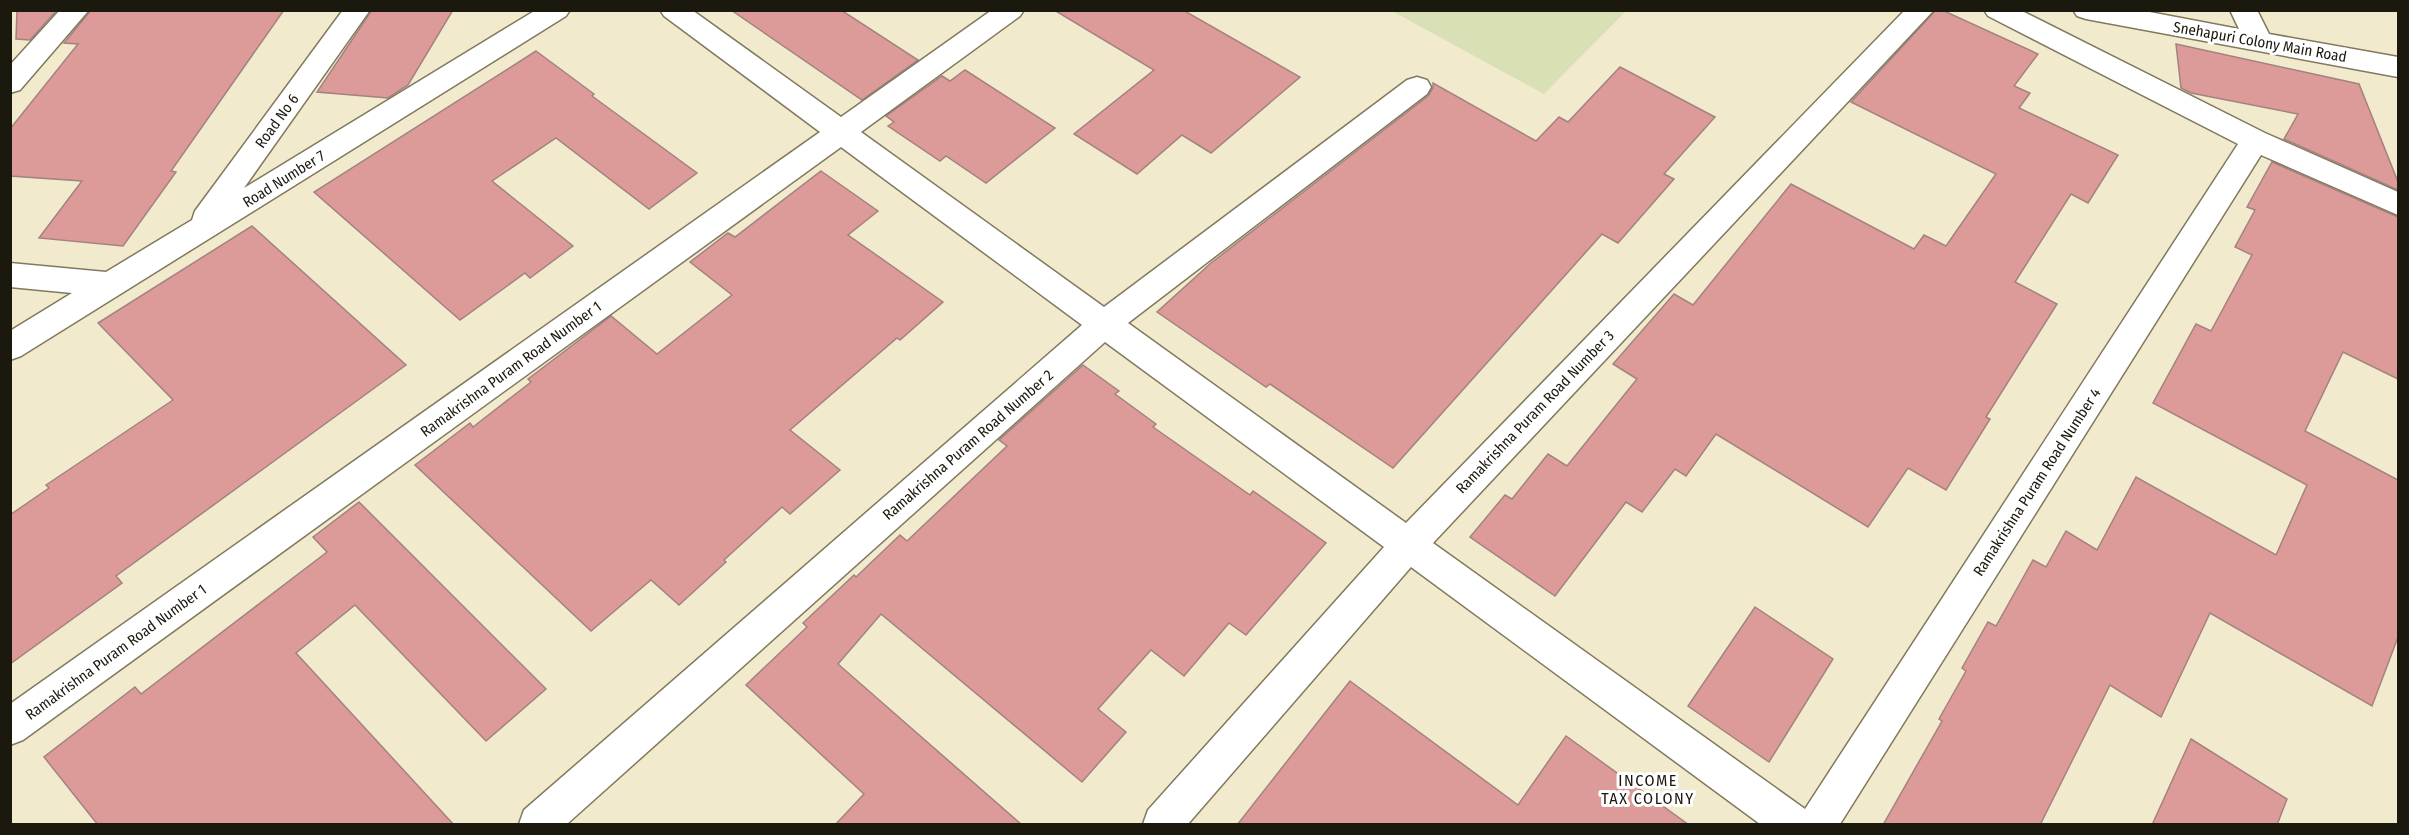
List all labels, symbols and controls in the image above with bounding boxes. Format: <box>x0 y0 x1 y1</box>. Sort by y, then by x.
street label: Snehapuri Colony Main Road <box>2172 18 2348 66</box>
street label: Road No 6 <box>251 90 303 152</box>
street label: Road Number 7 <box>240 147 328 211</box>
street label: Ramakrishna Puram Road Number 1 <box>417 297 605 441</box>
street label: Ramakrishna Puram Road Number 3 <box>1452 326 1618 497</box>
street label: Ramakrishna Puram Road Number 2 <box>879 366 1057 524</box>
street label: Ramakrishna Puram Road Number 4 <box>1969 385 2105 579</box>
street label: Ramakrishna Puram Road Number 1 <box>22 580 210 724</box>
district label: INCOME TAX COLONY <box>1601 771 1695 808</box>

